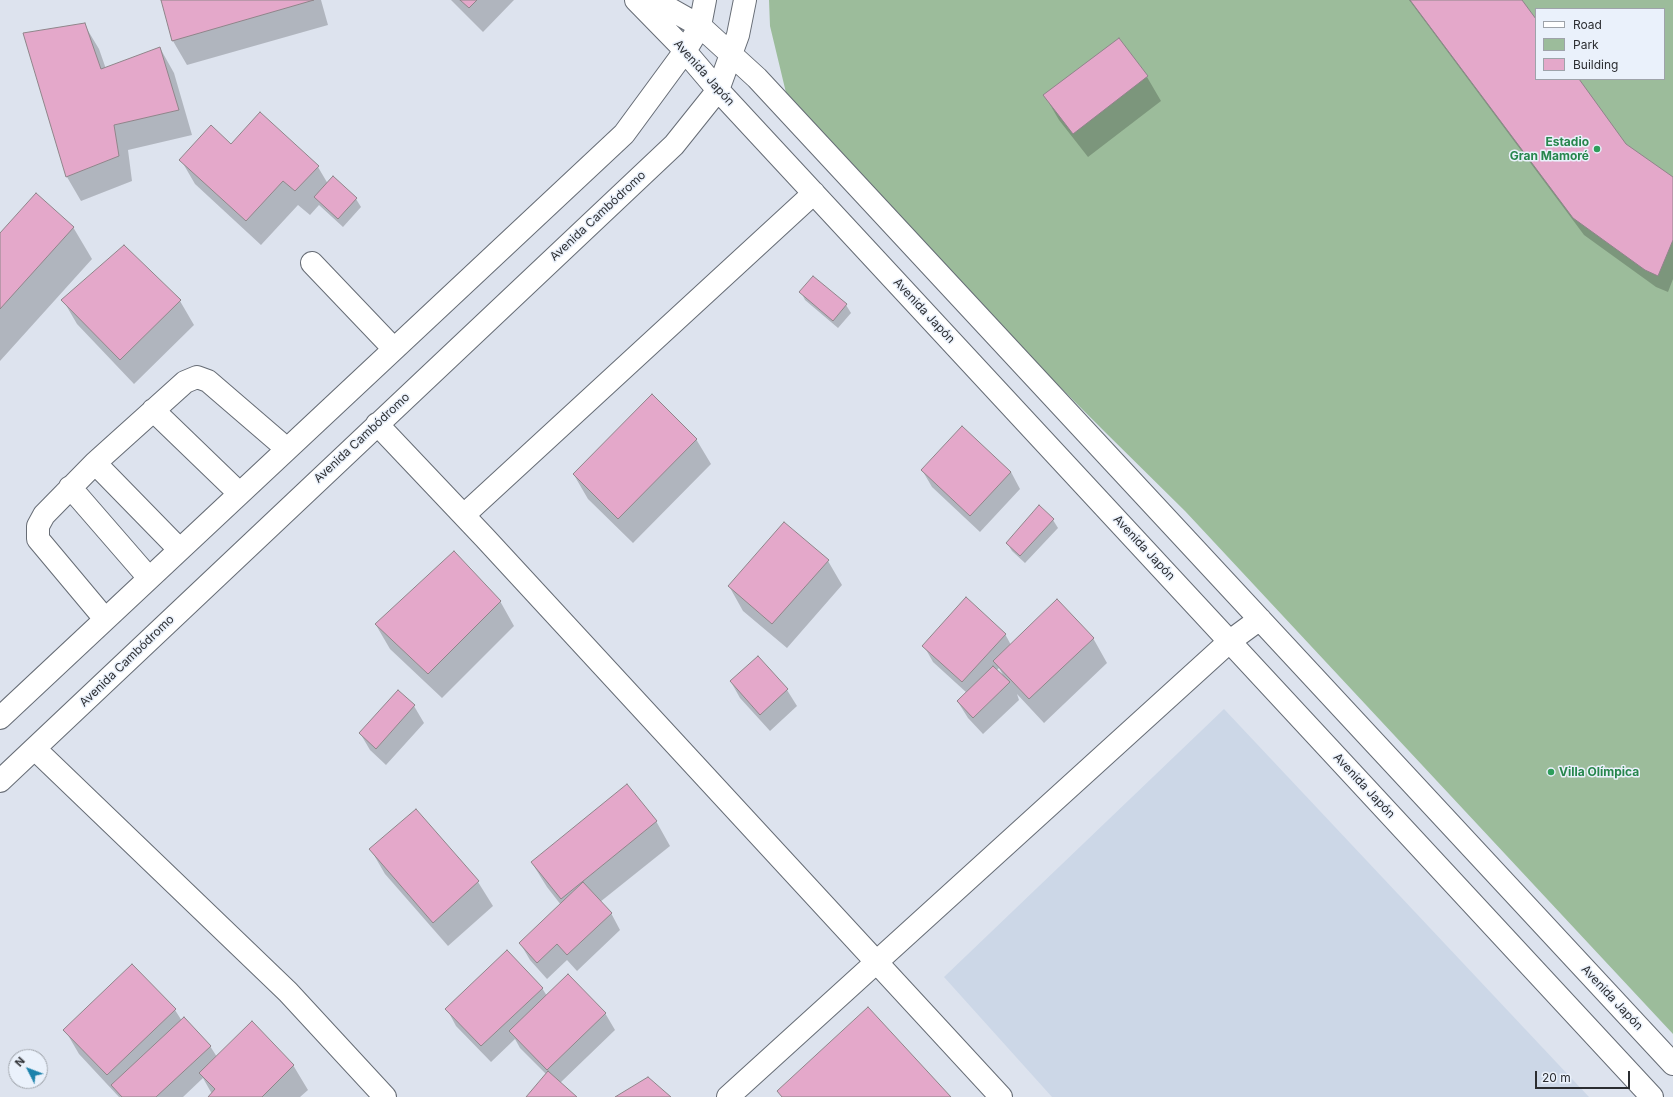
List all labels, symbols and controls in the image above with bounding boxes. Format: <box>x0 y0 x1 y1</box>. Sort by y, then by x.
legend <box>1535 8 1665 80</box>
text: Road <box>1573 17 1602 32</box>
street label: Avenida Japón <box>671 37 737 109</box>
text: Park <box>1573 37 1599 52</box>
text: Building <box>1573 57 1618 72</box>
place label: Estadio Gran Mamoré <box>1510 135 1589 163</box>
marker: Estadio Gran Mamoré <box>1592 144 1602 154</box>
street label: Avenida Cambódromo <box>547 168 649 264</box>
street label: Avenida Japón <box>890 276 958 346</box>
street label: Avenida Cambódromo <box>311 390 413 486</box>
street label: Avenida Japón <box>1110 513 1178 583</box>
street label: Avenida Cambódromo <box>77 612 177 710</box>
street label: Avenida Japón <box>1330 751 1398 821</box>
place label: Villa Olímpica <box>1559 765 1639 779</box>
marker: Villa Olímpica <box>1546 767 1556 777</box>
street label: Avenida Japón <box>1578 963 1646 1033</box>
north arrow <box>8 1049 48 1089</box>
text: N <box>12 1054 28 1069</box>
scale bar <box>1537 1063 1632 1089</box>
text: 20 m <box>1542 1070 1571 1085</box>

